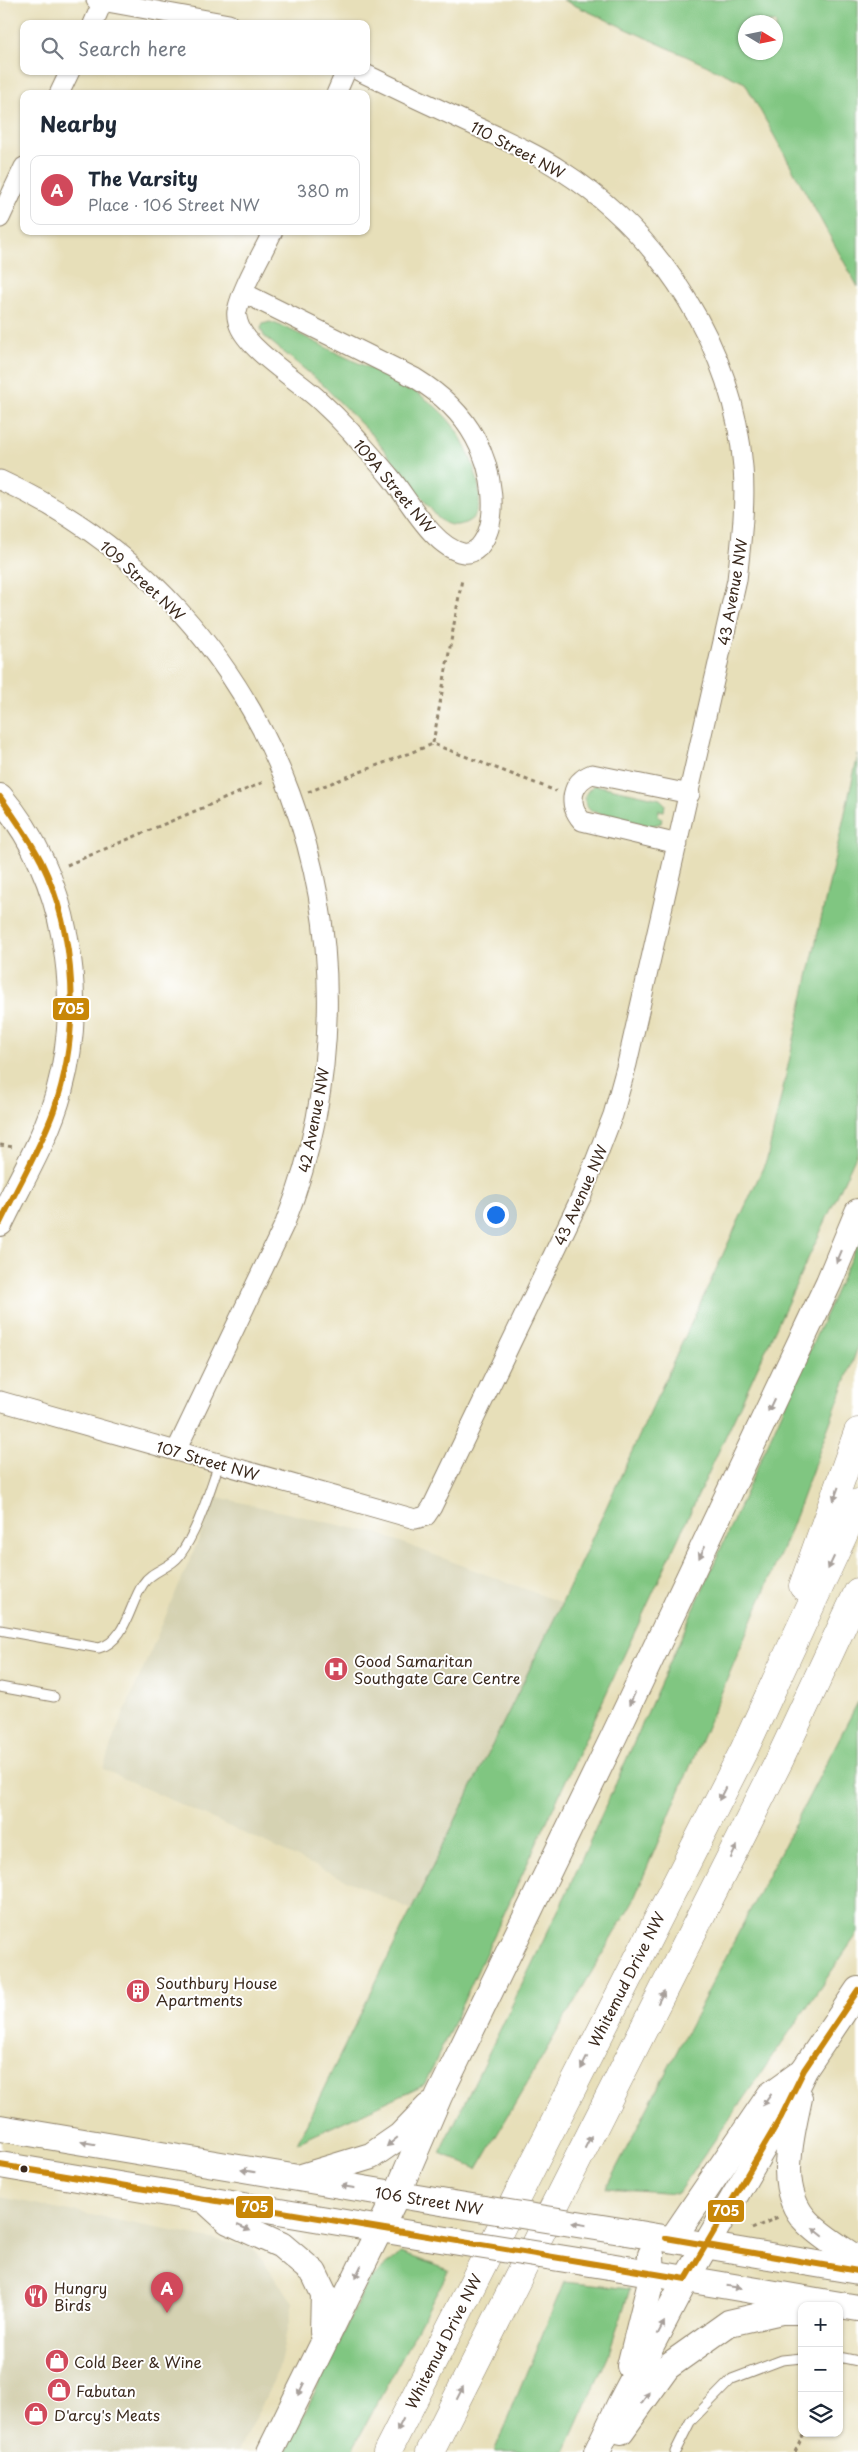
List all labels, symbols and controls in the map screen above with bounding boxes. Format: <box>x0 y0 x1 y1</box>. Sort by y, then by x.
north arrow <box>738 15 783 60</box>
search box <box>20 20 370 75</box>
icon: search <box>38 34 66 62</box>
text: Search here <box>78 34 187 62</box>
text: Nearby <box>40 107 117 139</box>
street label: 110 Street NW <box>467 115 570 184</box>
text: The Varsity <box>88 164 198 192</box>
text: A <box>51 178 63 202</box>
text: 380 m <box>297 178 349 202</box>
text: Place · 106 Street NW <box>88 192 260 216</box>
street label: 109A Street NW <box>349 434 441 538</box>
street label: 109 Street NW <box>95 534 191 626</box>
street label: 43 Avenue NW <box>711 536 753 647</box>
line badge: 705 <box>52 997 90 1021</box>
text: 705 <box>57 998 85 1019</box>
street label: 42 Avenue NW <box>292 1065 335 1174</box>
street label: 43 Avenue NW <box>548 1140 613 1249</box>
your location <box>483 1202 509 1228</box>
one-way arrow <box>835 1250 843 1264</box>
one-way arrow <box>767 1398 775 1412</box>
street label: 107 Street NW <box>154 1434 262 1486</box>
one-way arrow <box>832 1487 840 1502</box>
one-way arrow <box>697 1545 705 1559</box>
one-way arrow <box>826 1556 834 1570</box>
place label: Good Samaritan Southgate Care Centre <box>354 1649 520 1689</box>
hospital icon: Good Samaritan Southgate Care Centre <box>323 1656 349 1682</box>
one-way arrow <box>628 1692 636 1706</box>
one-way arrow <box>718 1786 726 1801</box>
one-way arrow <box>730 1845 738 1859</box>
street label: Whitemud Drive NW <box>582 1908 670 2050</box>
place label: Southbury House Apartments <box>156 1971 278 2011</box>
building icon: Southbury House Apartments <box>125 1978 151 2004</box>
one-way arrow <box>657 1990 665 2004</box>
one-way arrow <box>580 2056 588 2070</box>
one-way arrow <box>762 2093 772 2107</box>
one-way arrow <box>584 2135 592 2150</box>
one-way arrow <box>386 2137 399 2148</box>
one-way arrow <box>80 2139 96 2147</box>
unlabelled marker <box>19 2164 29 2174</box>
one-way arrow <box>240 2166 256 2174</box>
street label: 106 Street NW <box>373 2180 485 2220</box>
one-way arrow <box>339 2183 355 2191</box>
line badge: 705 <box>235 2195 274 2219</box>
text: 705 <box>241 2196 269 2217</box>
line badge: 705 <box>707 2199 745 2223</box>
text: 705 <box>712 2200 740 2221</box>
one-way arrow <box>570 2220 586 2228</box>
one-way arrow <box>237 2225 251 2233</box>
one-way arrow <box>812 2226 825 2237</box>
one-way arrow <box>354 2265 362 2280</box>
street label: Whitemud Drive NW <box>399 2270 487 2412</box>
pin: A <box>151 2272 183 2313</box>
place label: Hungry Birds <box>54 2276 107 2316</box>
restaurant icon: Hungry Birds <box>23 2283 49 2309</box>
one-way arrow <box>726 2284 742 2292</box>
map controls <box>798 2302 843 2437</box>
button: + <box>798 2302 843 2347</box>
one-way arrow <box>656 2321 665 2335</box>
button: − <box>798 2347 843 2392</box>
shop icon: Cold Beer & Wine <box>44 2348 70 2374</box>
place label: Cold Beer & Wine <box>74 2350 202 2373</box>
shop icon: Fabutan <box>46 2377 72 2403</box>
place label: Fabutan <box>76 2379 136 2402</box>
one-way arrow <box>296 2382 304 2396</box>
one-way arrow <box>456 2386 464 2400</box>
one-way arrow <box>640 2391 650 2405</box>
button: layers <box>798 2392 843 2437</box>
shop icon: D'arcy's Meats <box>23 2401 49 2427</box>
place label: D'arcy's Meats <box>54 2403 160 2426</box>
one-way arrow <box>396 2418 404 2433</box>

